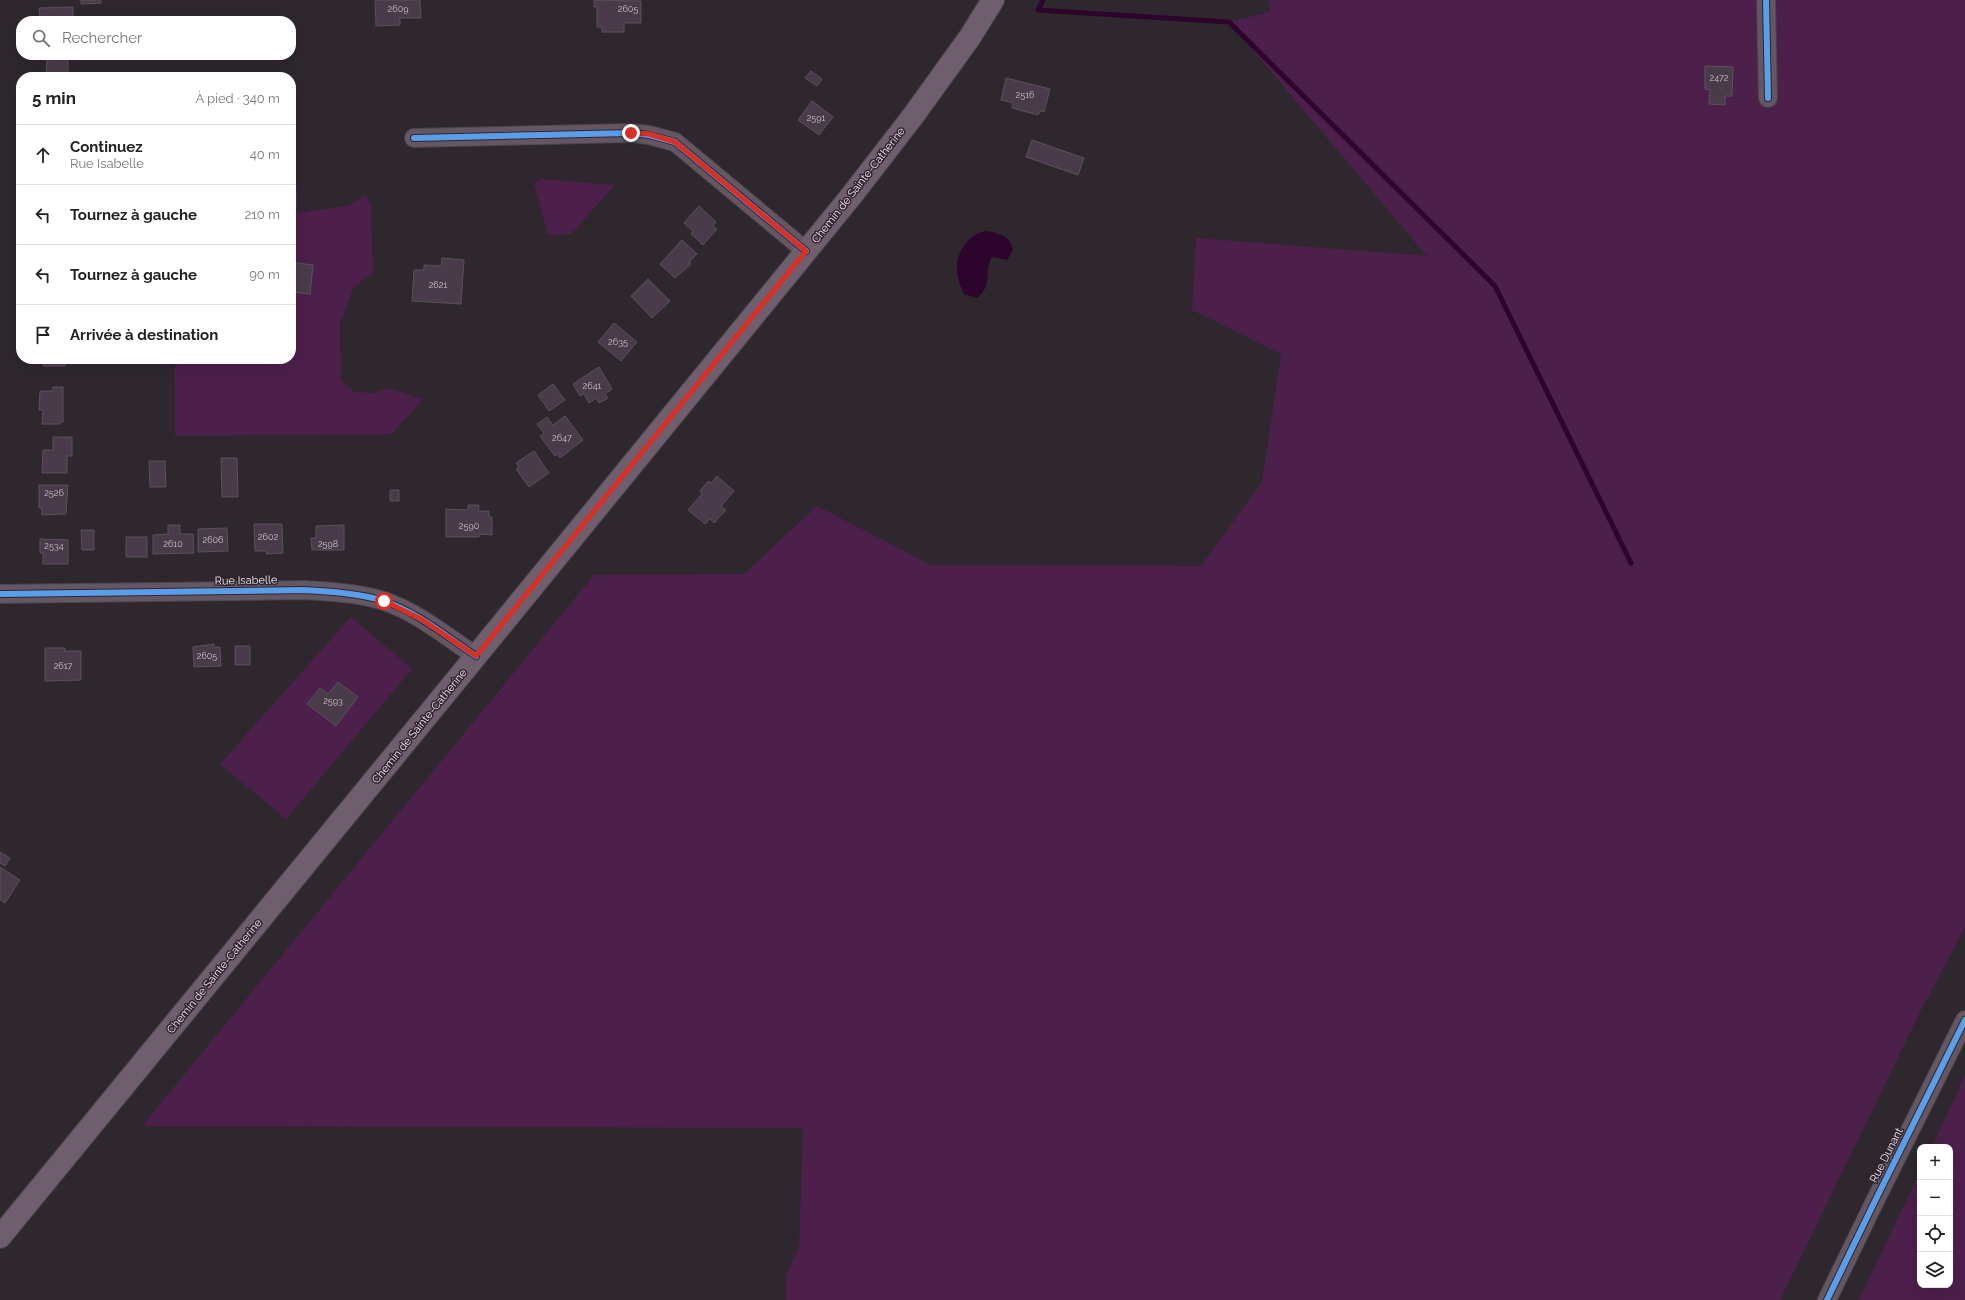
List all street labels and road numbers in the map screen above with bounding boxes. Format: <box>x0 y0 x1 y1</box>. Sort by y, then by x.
street label: Chemin de Sainte-Catherine <box>809 124 908 246</box>
street label: Rue Isabelle <box>215 573 278 588</box>
street label: Chemin de Sainte-Catherine <box>369 666 470 786</box>
street label: Chemin de Sainte-Catherine <box>164 916 265 1036</box>
street label: Rue Dunant <box>1867 1125 1906 1185</box>

